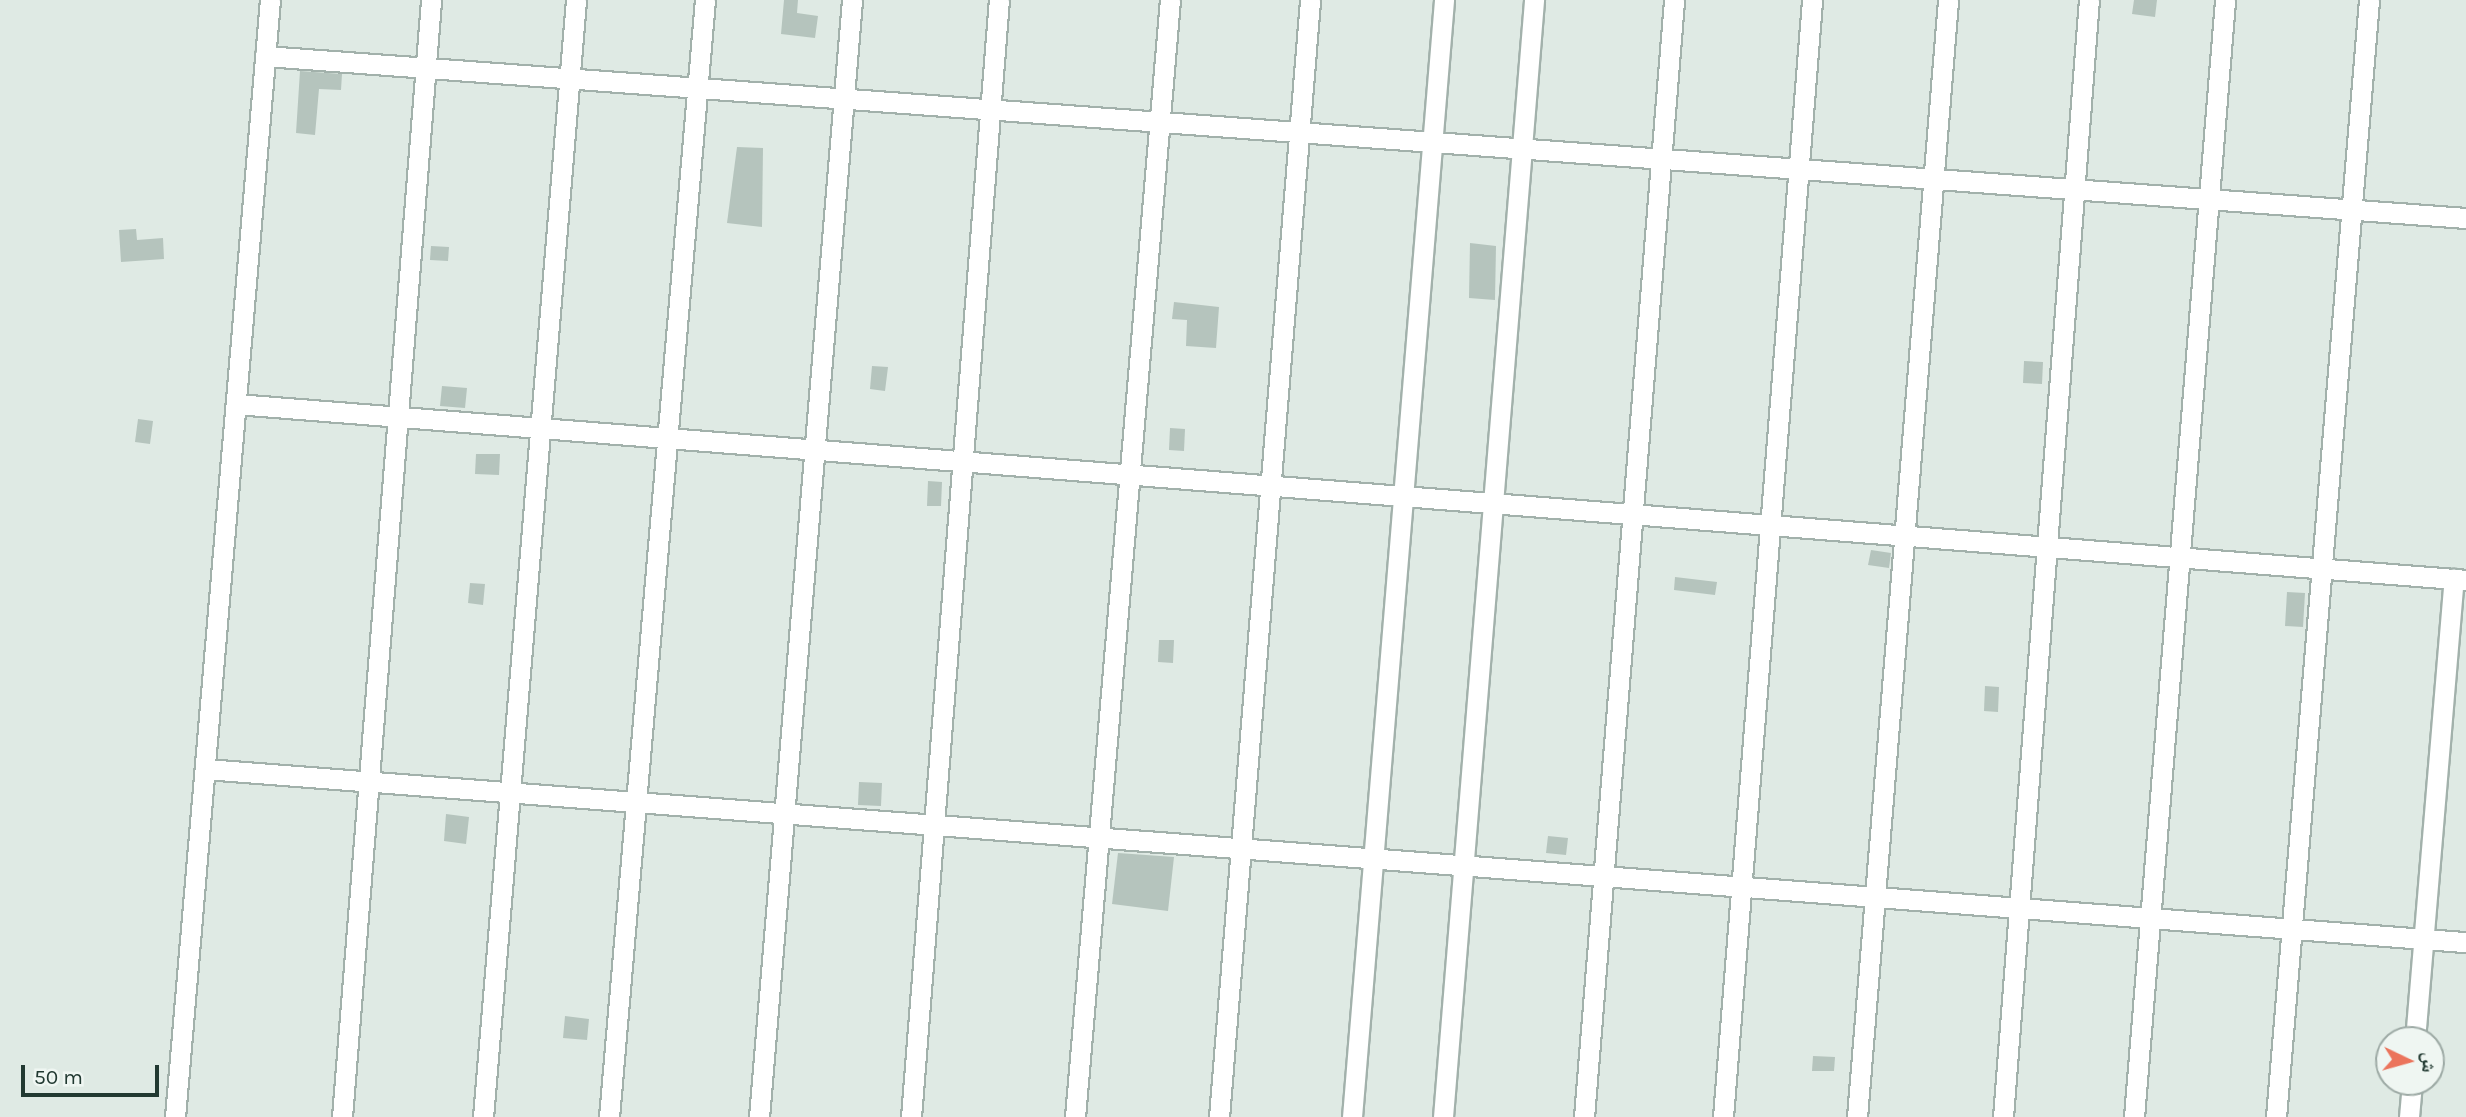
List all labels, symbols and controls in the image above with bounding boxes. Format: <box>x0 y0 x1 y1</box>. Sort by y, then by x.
north arrow <box>2375 1026 2445 1096</box>
scale bar <box>24 1050 163 1094</box>
text: ش <box>2417 1052 2441 1074</box>
text: 50 m <box>34 1065 83 1089</box>

